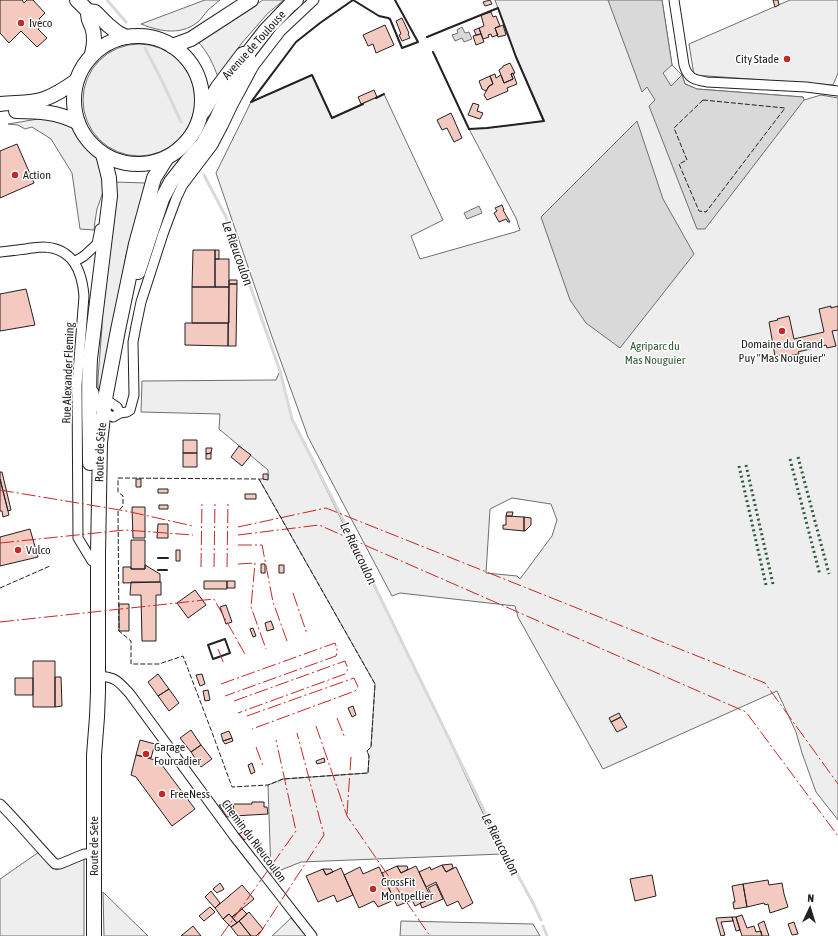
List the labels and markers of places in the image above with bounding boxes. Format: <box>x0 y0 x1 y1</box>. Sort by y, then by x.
place label: Iveco <box>29 16 53 30</box>
marker: Iveco <box>16 18 26 28</box>
place label: City Stade <box>736 52 779 66</box>
marker: City Stade <box>782 54 792 64</box>
place label: Action <box>23 168 51 182</box>
marker: Action <box>10 170 20 180</box>
marker: Domaine du Grand Puy "Mas Nouguier" <box>777 326 787 336</box>
place label: Domaine du Grand Puy "Mas Nouguier" <box>739 337 825 365</box>
place label: Vulco <box>26 543 51 557</box>
marker: Vulco <box>13 545 23 555</box>
place label: Garage Fourcadier <box>154 740 201 768</box>
marker: Garage Fourcadier <box>141 749 151 759</box>
place label: FreeNess <box>170 787 210 801</box>
marker: FreeNess <box>157 789 167 799</box>
place label: CrossFit Montpellier <box>381 875 434 903</box>
marker: CrossFit Montpellier <box>368 884 378 894</box>

